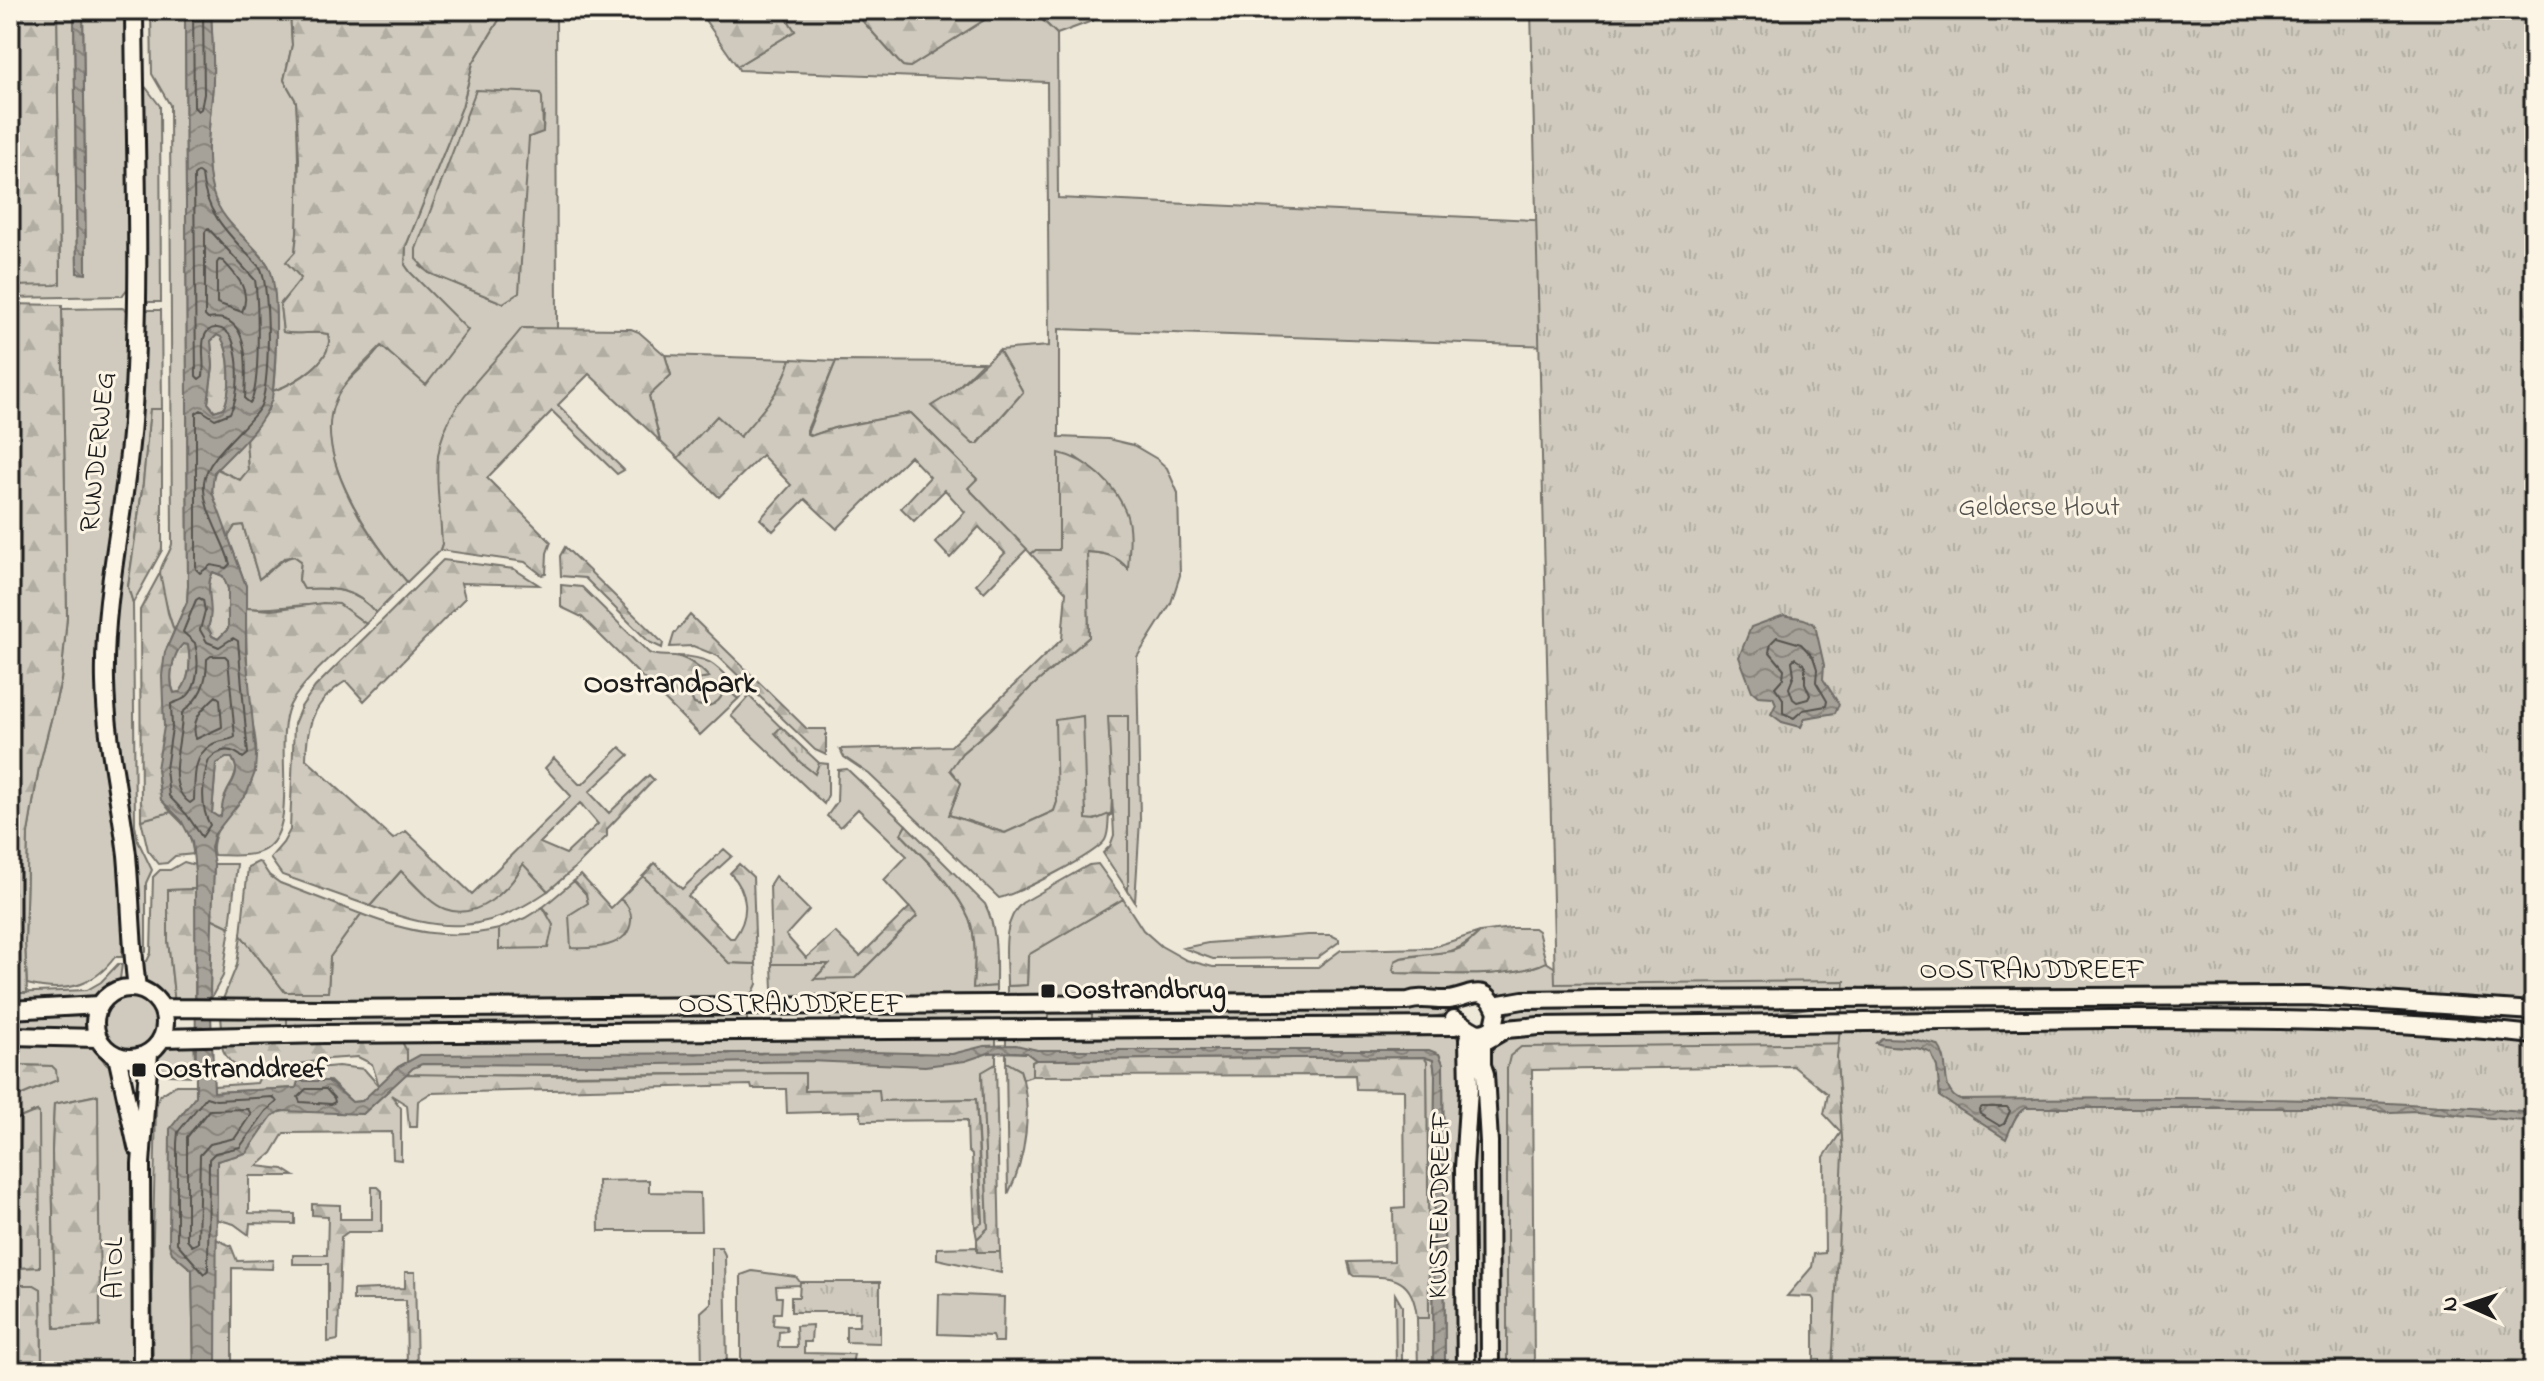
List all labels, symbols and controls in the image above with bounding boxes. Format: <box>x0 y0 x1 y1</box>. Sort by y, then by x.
street label: RUNDERWEG <box>70 370 128 534</box>
park label: Gelderse Hout <box>1958 488 2120 529</box>
district label: Oostrandpark <box>584 663 757 707</box>
street label: OOSTRANDDREEF <box>1919 951 2145 992</box>
place label: Oostrandbrug <box>1064 971 1226 1013</box>
marker: Oostrandbrug <box>1039 982 1057 1000</box>
street label: OOSTRANDDREEF <box>678 985 904 1026</box>
place label: Oostranddreef <box>155 1050 328 1091</box>
marker: Oostranddreef <box>130 1061 148 1079</box>
street label: KUSTENDREEF <box>1419 1111 1463 1299</box>
street label: ATOL <box>95 1236 136 1299</box>
north arrow <box>2428 1265 2508 1345</box>
text: N <box>2435 1296 2467 1312</box>

